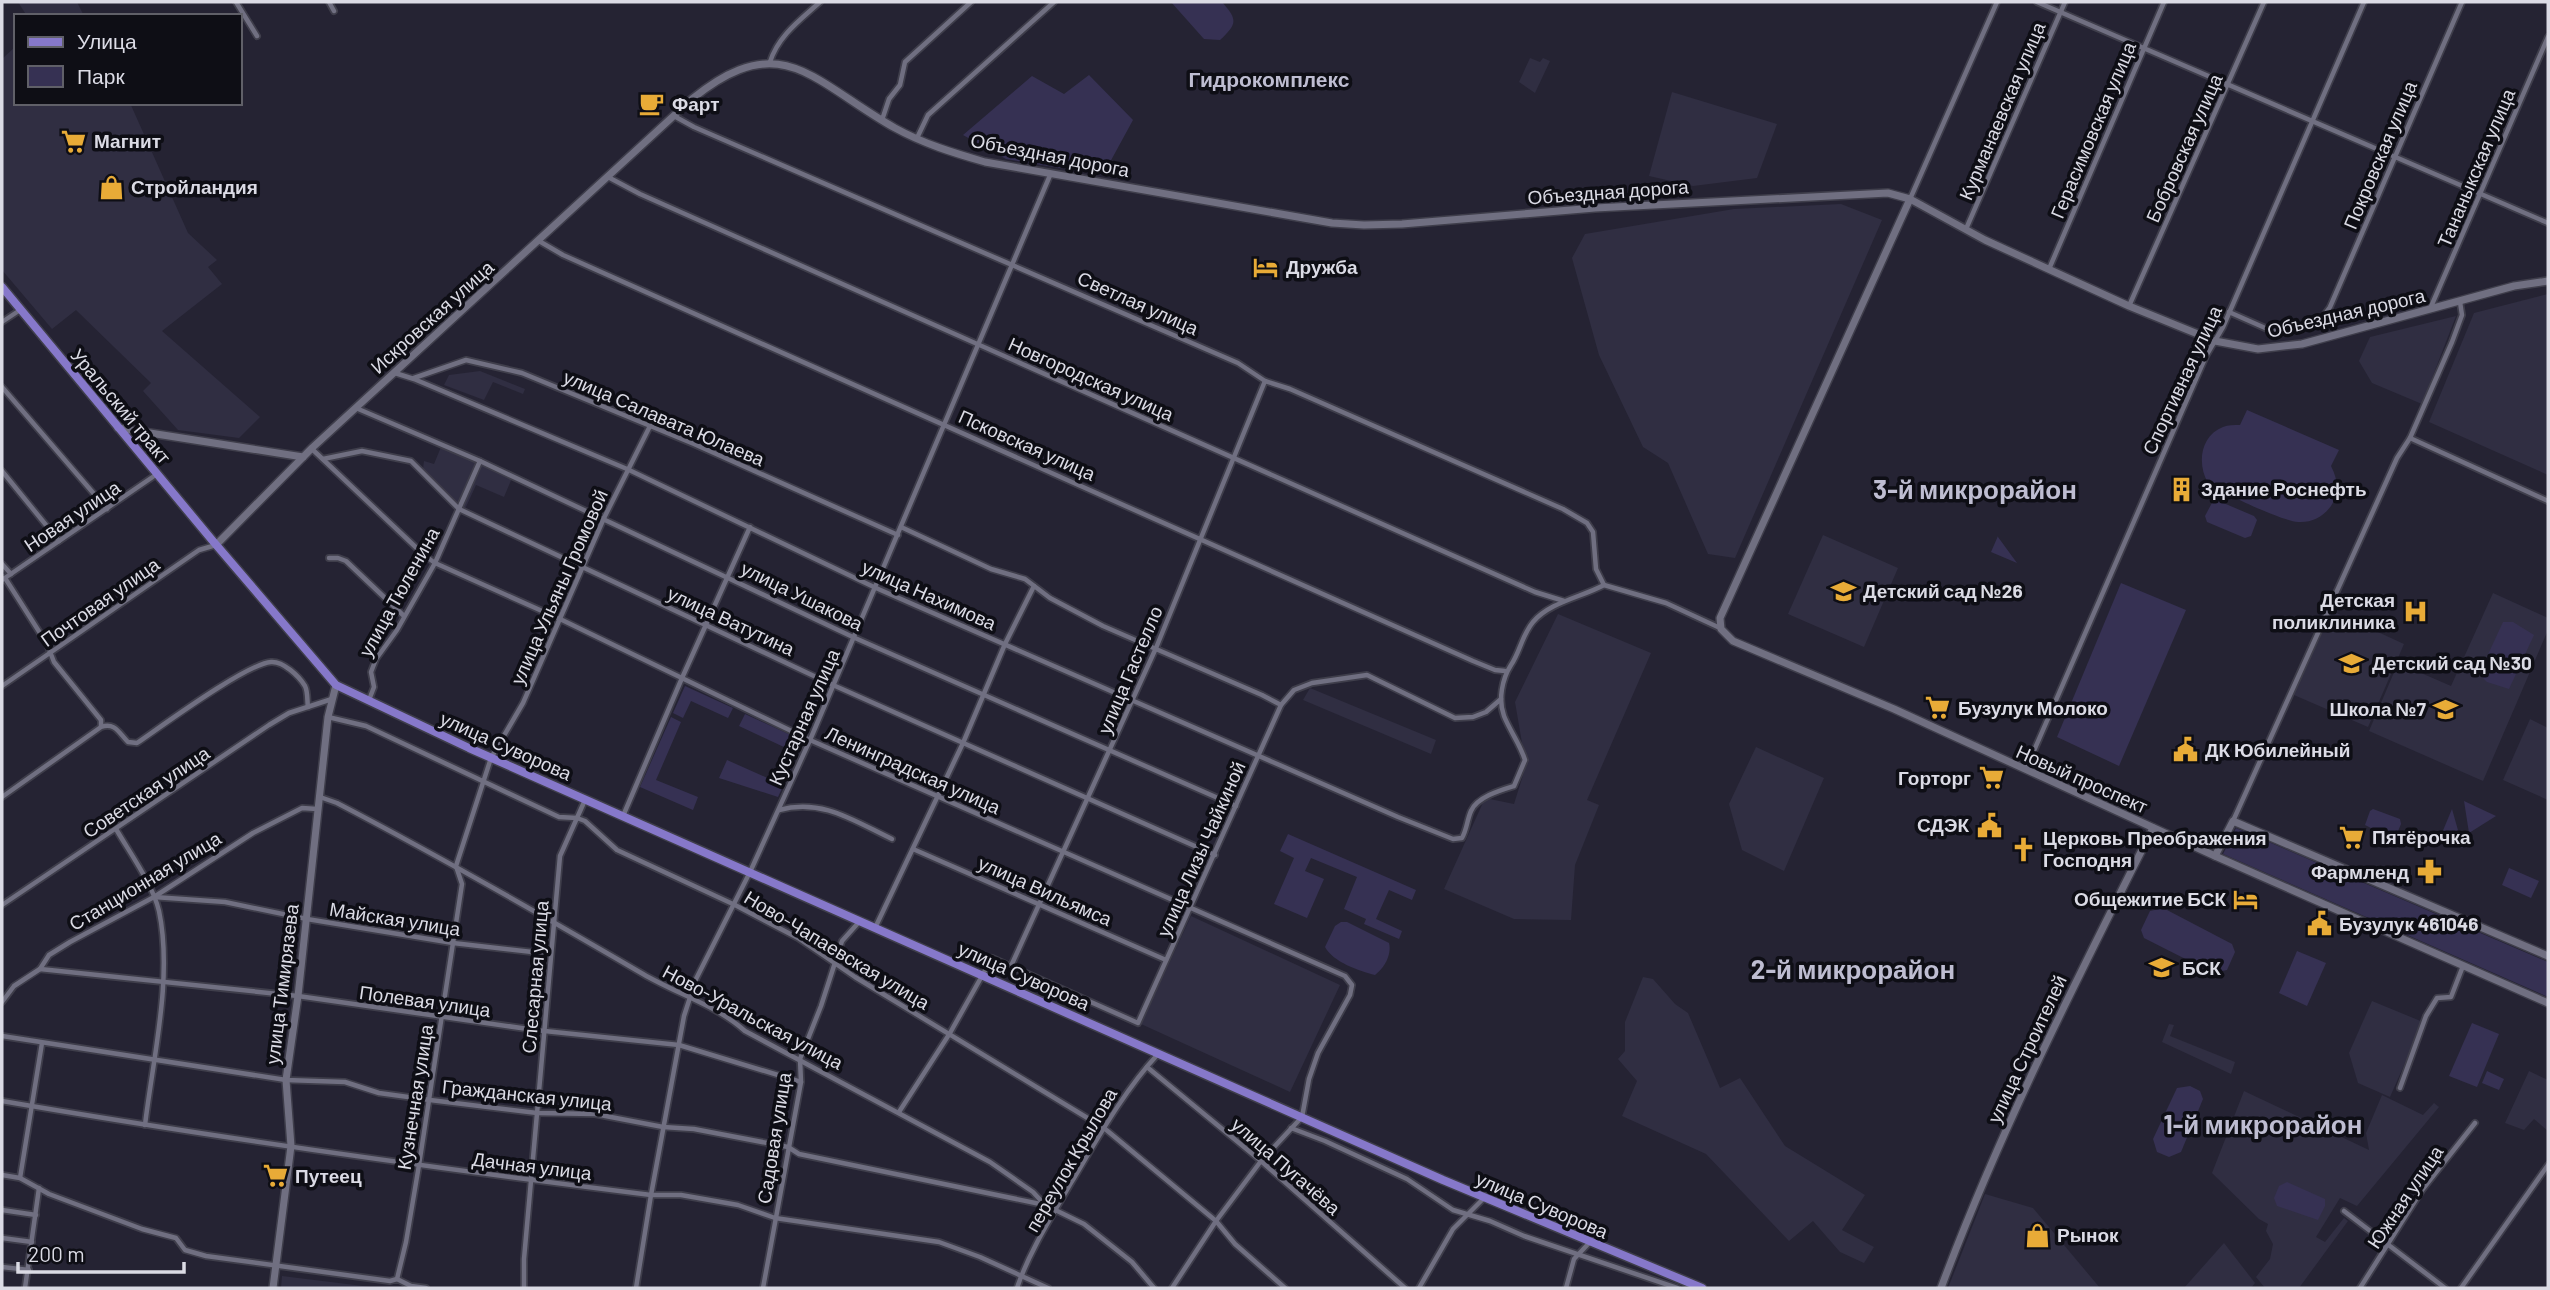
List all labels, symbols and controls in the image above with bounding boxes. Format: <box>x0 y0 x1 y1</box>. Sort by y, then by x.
legend <box>14 14 242 105</box>
street label: Курманаевская улица <box>1954 18 2050 203</box>
text: Улица <box>77 28 137 53</box>
street label: Герасимовская улица <box>2045 38 2140 222</box>
text: Парк <box>77 63 125 88</box>
district label: Гидрокомплекс <box>1189 66 1350 91</box>
street label: Бобровская улица <box>2140 70 2227 226</box>
street label: Покровская улица <box>2338 77 2421 232</box>
street label: Тананыкская улица <box>2432 85 2520 251</box>
cafe icon: Фарт <box>638 90 666 118</box>
place label: Фарт <box>672 92 719 115</box>
supermarket icon: Магнит <box>60 127 88 155</box>
street label: Объездная дорога <box>969 128 1132 181</box>
place label: Магнит <box>94 129 161 152</box>
shop icon: Стройландия <box>97 173 125 201</box>
street label: Объездная дорога <box>1527 174 1690 209</box>
place label: Стройландия <box>131 175 258 198</box>
hotel icon: Дружба <box>1252 253 1280 281</box>
street label: Искровская улица <box>365 255 498 378</box>
place label: Дружба <box>1286 255 1358 278</box>
street label: Светлая улица <box>1074 266 1203 340</box>
street label: Объездная дорога <box>2265 283 2428 342</box>
street label: Спортивная улица <box>2137 301 2226 458</box>
street label: Новгородская улица <box>1005 332 1178 426</box>
street label: Уральский тракт <box>67 343 176 468</box>
street label: улица Салавата Юлаева <box>560 365 769 471</box>
street label: Псковская улица <box>955 404 1100 485</box>
district label: 3-й микрорайон <box>1873 473 2077 504</box>
street label: Новая улица <box>19 475 125 556</box>
building icon: Здание Роснефть <box>2167 475 2195 503</box>
place label: Здание Роснефть <box>2201 477 2367 500</box>
street label: улица Ульяны Громовой <box>505 486 612 688</box>
street label: улица Тюленина <box>353 523 444 661</box>
street label: Почтовая улица <box>36 552 164 651</box>
street label: улица Нахимова <box>859 555 1000 635</box>
street label: улица Ушакова <box>738 556 867 635</box>
school or university icon: Детский сад №26 <box>1829 577 1857 605</box>
place label: Детский сад №26 <box>1863 579 2023 602</box>
street label: улица Ватутина <box>664 581 799 660</box>
place label: Детская поликлиника <box>2272 588 2395 633</box>
hospital icon: Детская поликлиника <box>2401 597 2429 625</box>
street label: улица Гастелло <box>1092 602 1167 737</box>
street label: Кустарная улица <box>763 645 844 789</box>
school or university icon: Детский сад №30 <box>2338 649 2366 677</box>
place label: Детский сад №30 <box>2372 651 2532 674</box>
supermarket icon: Бузулук Молоко <box>1924 694 1952 722</box>
school or university icon: Школа №7 <box>2432 695 2460 723</box>
place label: Бузулук Молоко <box>1958 696 2108 719</box>
place label: Школа №7 <box>2329 697 2427 720</box>
street label: улица Суворова <box>437 706 576 785</box>
street label: Ленинградская улица <box>822 721 1005 819</box>
public building icon: ДК Юбилейный <box>2171 736 2199 764</box>
place label: ДК Юбилейный <box>2205 738 2350 761</box>
street label: Новый проспект <box>2013 739 2152 818</box>
street label: Советская улица <box>78 741 214 842</box>
street label: улица Лизы Чайкиной <box>1151 757 1250 940</box>
supermarket icon: Горторг <box>1977 764 2005 792</box>
place label: Горторг <box>1898 766 1971 789</box>
public building icon: СДЭК <box>1975 811 2003 839</box>
place label: СДЭК <box>1917 813 1969 836</box>
supermarket icon: Пятёрочка <box>2338 823 2366 851</box>
place label: Пятёрочка <box>2372 825 2471 848</box>
street label: Станционная улица <box>65 826 225 935</box>
place label: Церковь Преображения Господня <box>2043 826 2267 871</box>
church icon: Церковь Преображения Господня <box>2009 835 2037 863</box>
street label: улица Вильямса <box>975 851 1116 930</box>
pharmacy icon: Фармленд <box>2415 858 2443 886</box>
place label: Фармленд <box>2311 860 2409 883</box>
street label: Ново-Чапаевская улица <box>741 885 934 1014</box>
hotel icon: Общежитие БСК <box>2232 885 2260 913</box>
place label: Общежитие БСК <box>2074 887 2226 910</box>
street label: Майская улица <box>328 897 463 940</box>
street label: Слесарная улица <box>516 899 553 1054</box>
street label: улица Тимирязева <box>260 902 303 1065</box>
public building icon: Бузулук 461046 <box>2305 910 2333 938</box>
place label: Бузулук 461046 <box>2339 912 2479 935</box>
street label: улица Суворова <box>955 936 1094 1015</box>
district label: 2-й микрорайон <box>1751 953 1955 984</box>
school or university icon: БСК <box>2148 954 2176 982</box>
place label: БСК <box>2182 956 2221 979</box>
street label: Ново-Уральская улица <box>659 959 848 1074</box>
street label: улица Строителей <box>1982 971 2071 1127</box>
street label: Полевая улица <box>358 980 493 1021</box>
street label: Кузнечная улица <box>392 1022 437 1171</box>
street label: Садовая улица <box>752 1070 795 1205</box>
street label: Гражданская улица <box>441 1074 613 1115</box>
street label: переулок Крылова <box>1020 1083 1121 1236</box>
district label: 1-й микрорайон <box>2164 1108 2362 1139</box>
street label: улица Пугачёва <box>1227 1112 1346 1219</box>
street label: Южная улица <box>2362 1140 2448 1253</box>
street label: Дачная улица <box>471 1147 594 1184</box>
supermarket icon: Путеец <box>261 1162 289 1190</box>
place label: Путеец <box>295 1164 362 1187</box>
street label: улица Суворова <box>1473 1166 1612 1243</box>
shop icon: Рынок <box>2023 1221 2051 1249</box>
place label: Рынок <box>2057 1223 2119 1246</box>
scale bar <box>18 1230 184 1274</box>
text: 200 m <box>28 1241 85 1266</box>

